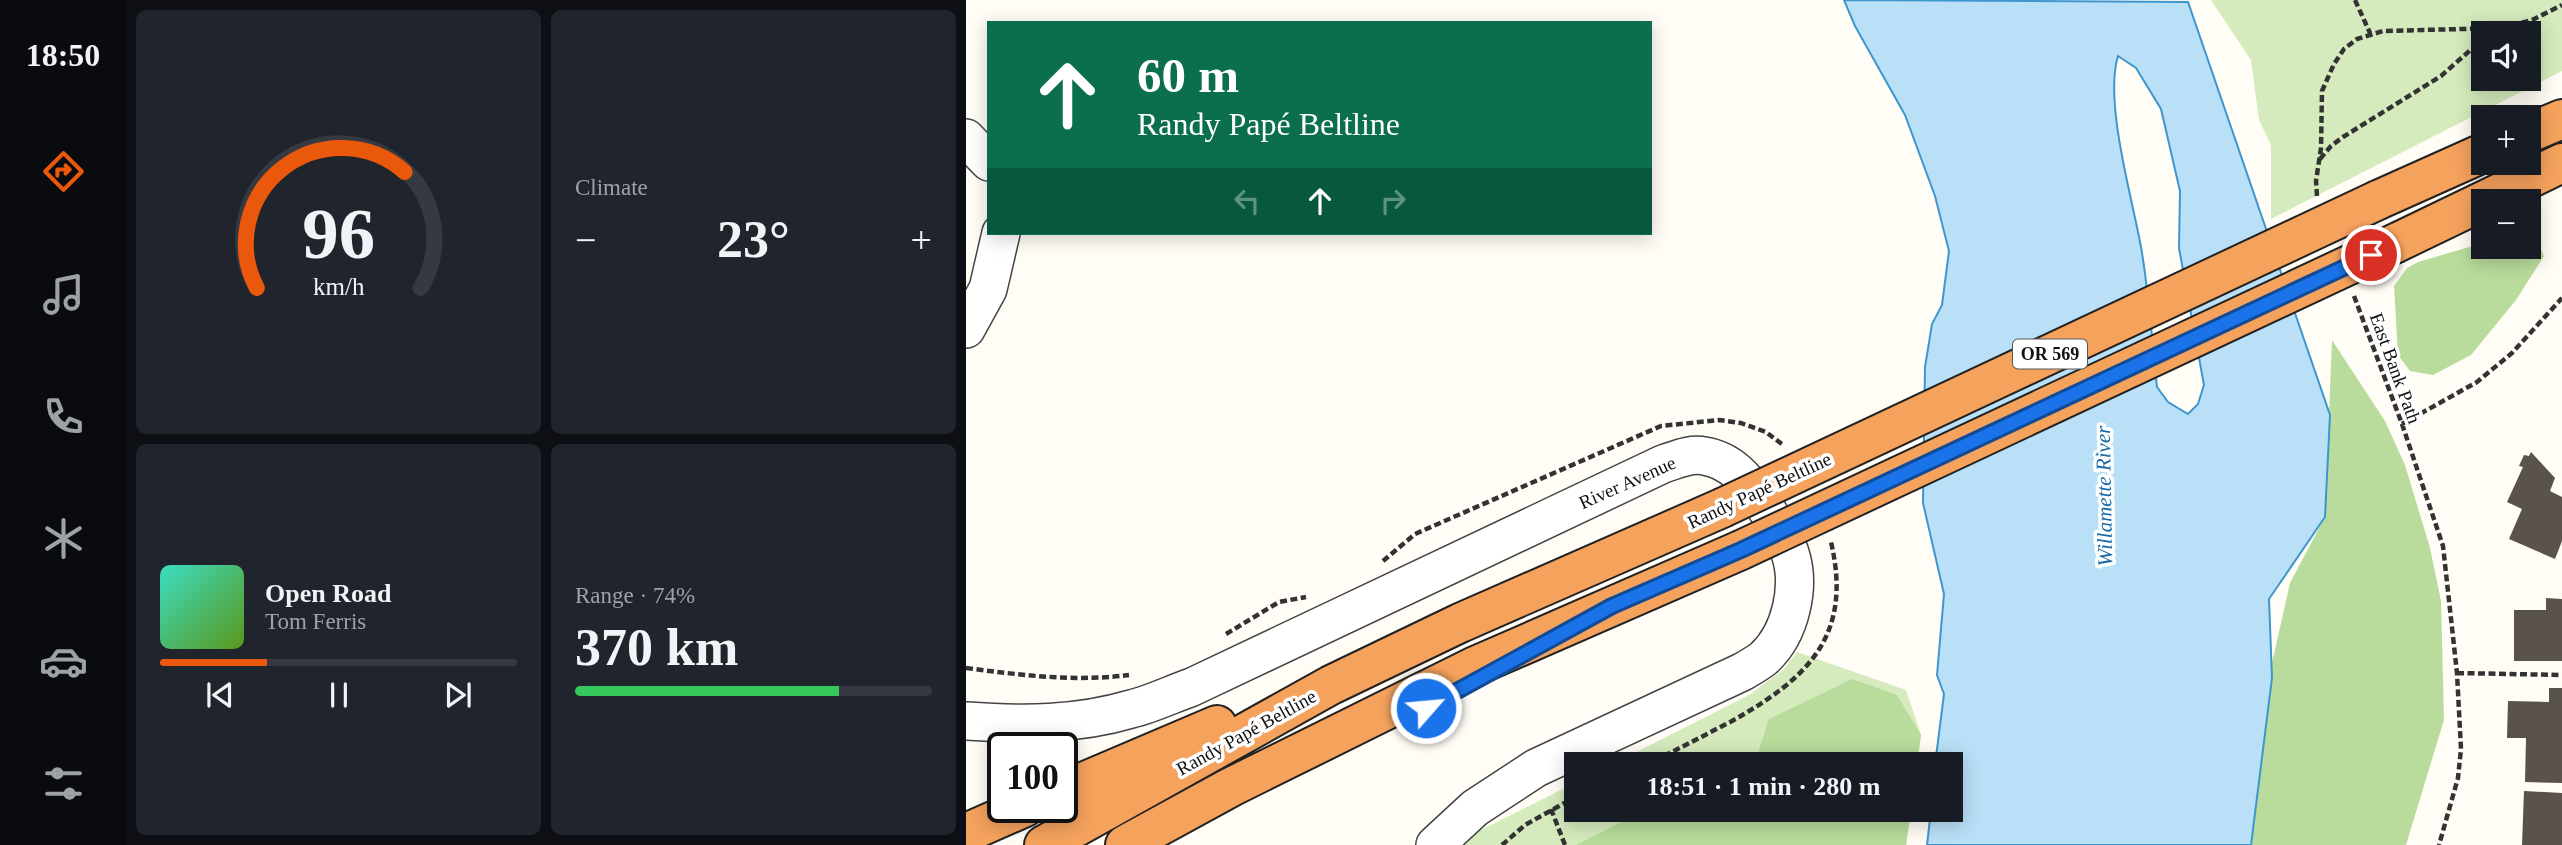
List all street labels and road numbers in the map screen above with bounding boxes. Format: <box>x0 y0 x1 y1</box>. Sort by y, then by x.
street label: East Bank Path <box>2366 310 2425 427</box>
road number: OR 569 <box>2013 340 2087 368</box>
street label: Randy Papé Beltline <box>1684 448 1834 533</box>
street label: River Avenue <box>1576 452 1679 513</box>
street label: Randy Papé Beltline <box>1173 685 1320 779</box>

